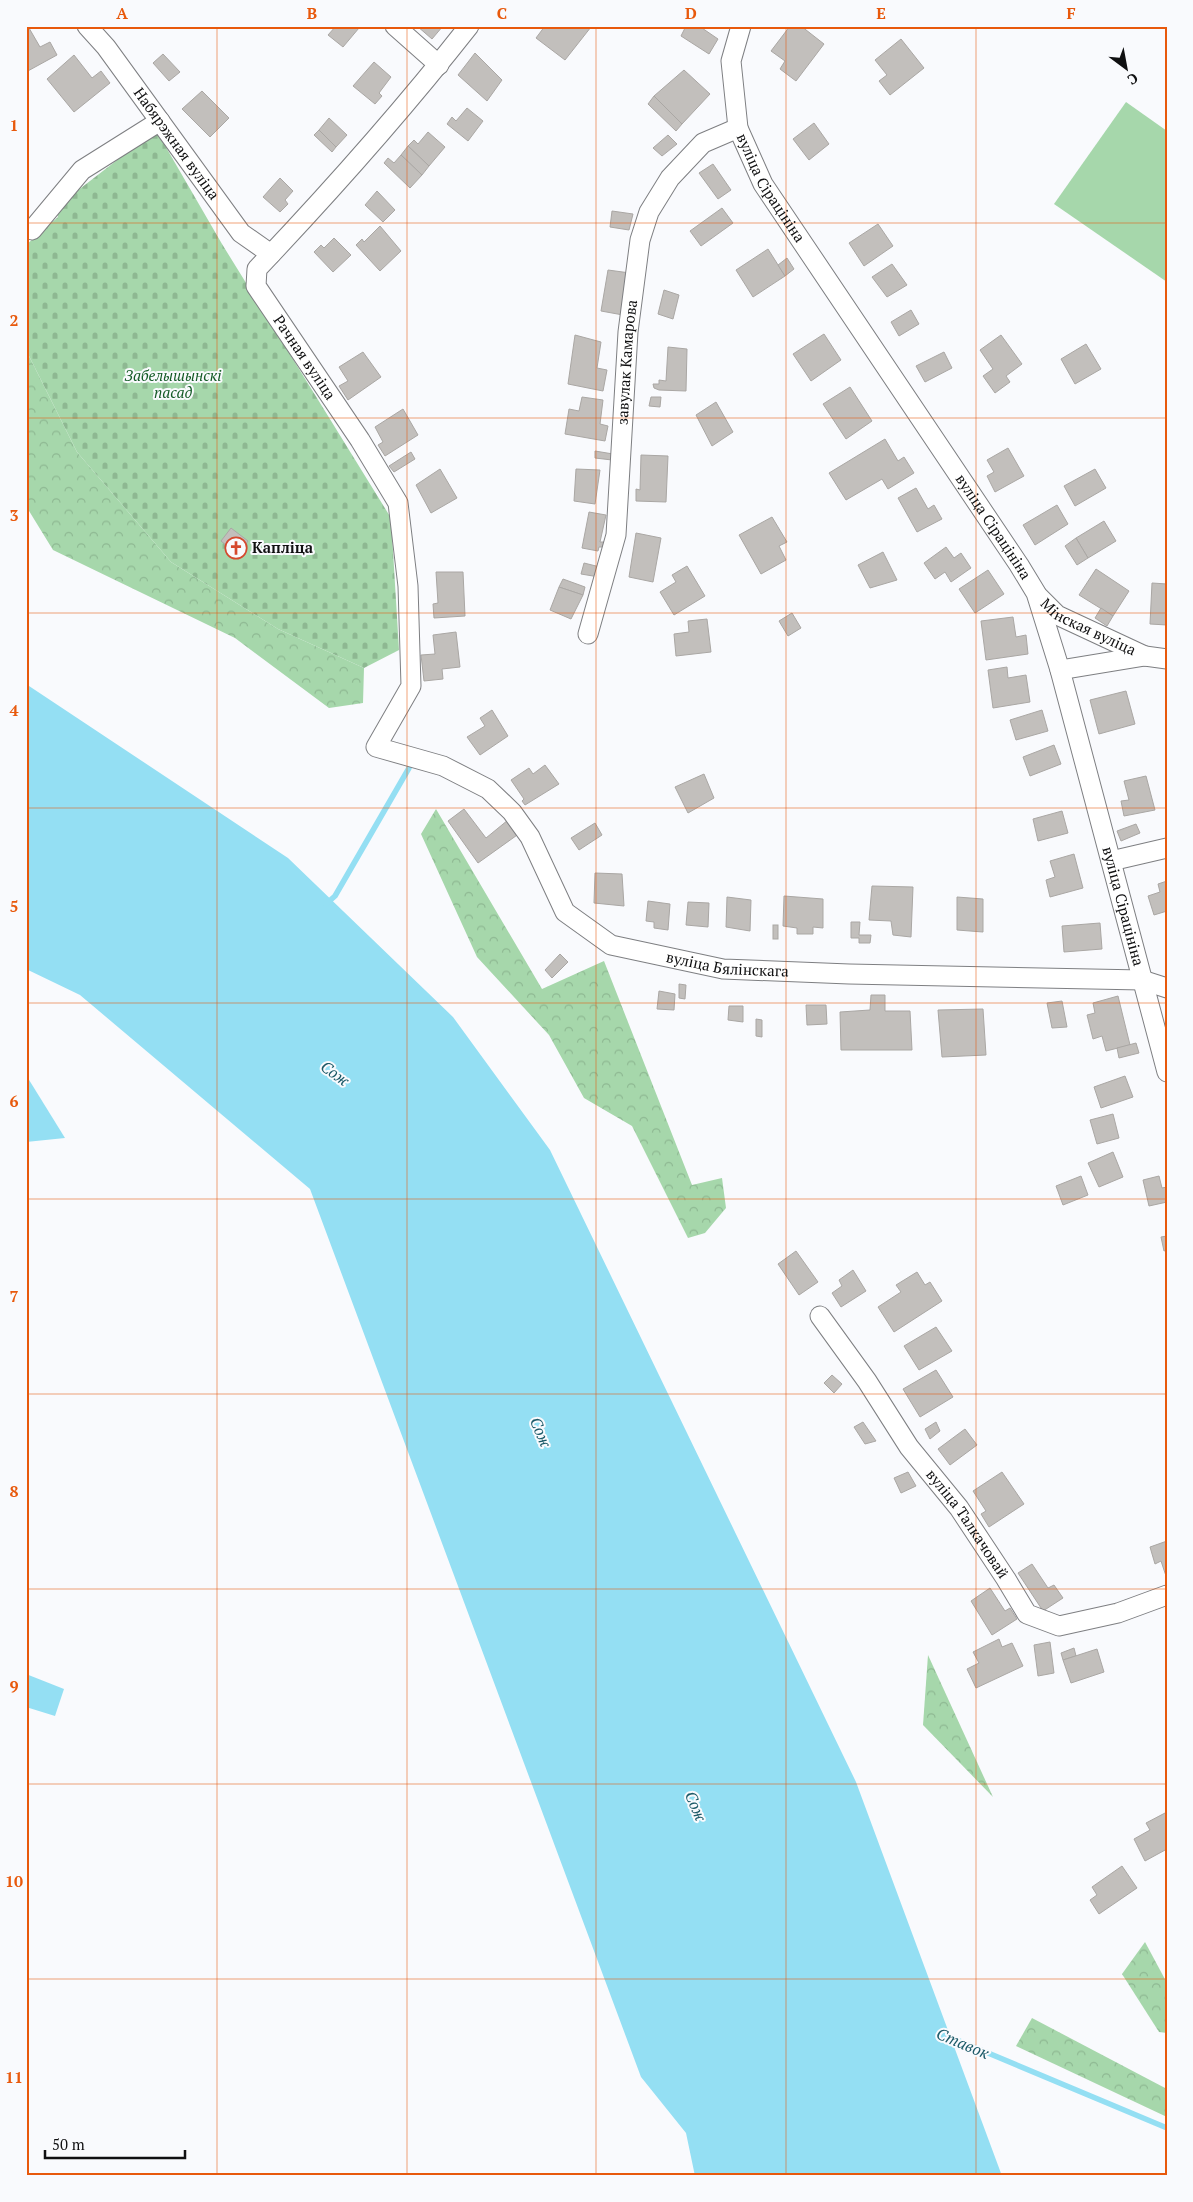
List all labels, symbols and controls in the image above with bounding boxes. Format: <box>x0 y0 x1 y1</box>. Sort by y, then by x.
text: A <box>116 2 128 24</box>
text: B <box>307 2 317 24</box>
text: C <box>497 2 507 24</box>
text: D <box>685 2 697 24</box>
text: E <box>876 2 886 24</box>
text: F <box>1066 2 1076 24</box>
north arrow <box>1100 42 1150 92</box>
text: С <box>1124 69 1142 90</box>
street label: Набярэжная вуліца <box>130 83 225 204</box>
text: 1 <box>9 114 19 136</box>
street label: вуліца Сірацініна <box>733 130 810 246</box>
street label: завулак Камарова <box>612 298 641 425</box>
text: 2 <box>9 309 19 331</box>
street label: Рачная вуліца <box>269 311 341 404</box>
park label: Забелышынскі пасад <box>124 365 222 402</box>
street label: вуліца Сірацініна <box>952 470 1037 583</box>
text: 3 <box>9 504 19 526</box>
church icon: Капліца <box>224 536 248 560</box>
place label: Капліца <box>252 537 314 557</box>
street label: Мінская вуліца <box>1037 593 1140 660</box>
text: 4 <box>9 699 19 721</box>
street label: вуліца Сірацініна <box>1098 844 1149 968</box>
text: 5 <box>9 895 19 917</box>
street label: вуліца Бялінскага <box>664 946 790 981</box>
water label: Сож <box>316 1055 354 1091</box>
text: 6 <box>9 1090 19 1112</box>
text: 7 <box>9 1285 19 1307</box>
water label: Сож <box>525 1414 557 1451</box>
street label: вуліца Талкачовай <box>922 1464 1014 1582</box>
text: 8 <box>9 1480 19 1502</box>
text: 9 <box>9 1675 19 1697</box>
water label: Сож <box>680 1788 712 1825</box>
text: 10 <box>5 1870 23 1892</box>
water label: Ставок <box>933 2022 993 2064</box>
text: 11 <box>5 2066 23 2088</box>
scale bar <box>45 2127 185 2159</box>
text: 50 m <box>52 2134 85 2154</box>

